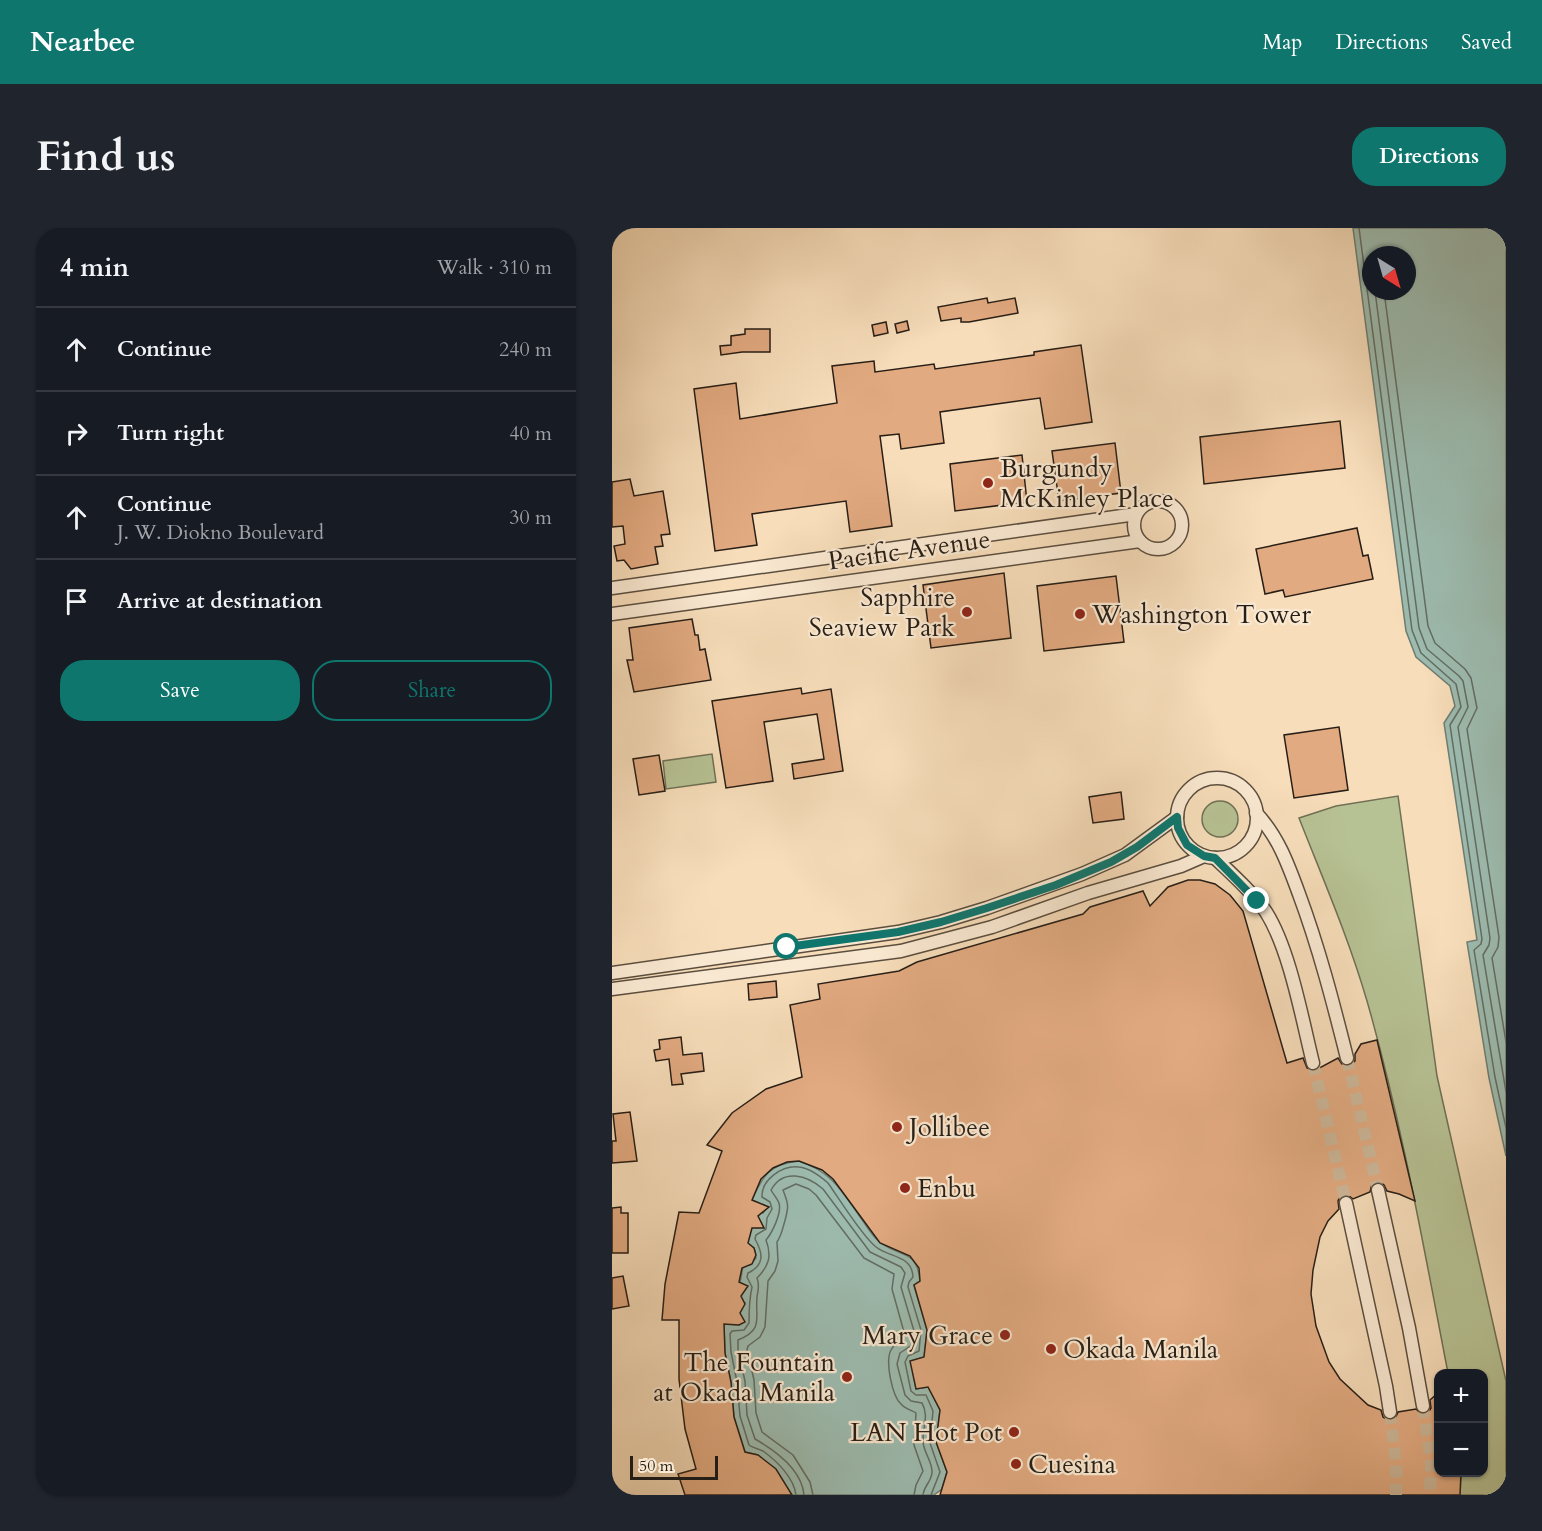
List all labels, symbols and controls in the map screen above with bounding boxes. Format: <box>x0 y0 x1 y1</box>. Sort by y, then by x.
text: Nearbee <box>30 23 135 61</box>
text: Map <box>1262 28 1302 57</box>
text: Directions <box>1335 28 1428 57</box>
text: Saved <box>1461 28 1512 57</box>
button: Directions <box>1352 127 1506 186</box>
text: Find us <box>36 128 176 185</box>
north arrow <box>1362 246 1416 300</box>
text: 4 min <box>60 250 129 285</box>
text: Walk · 310 m <box>437 254 552 281</box>
icon: ahead <box>60 333 93 366</box>
text: Continue <box>117 334 212 364</box>
text: 240 m <box>499 336 552 363</box>
icon: right <box>60 417 93 450</box>
text: Turn right <box>117 418 224 448</box>
text: 40 m <box>509 420 552 447</box>
place label: Burgundy McKinley Place <box>1000 451 1174 516</box>
marker: Burgundy McKinley Place <box>981 476 995 490</box>
text: Continue <box>117 489 212 519</box>
icon: ahead <box>60 501 93 534</box>
text: 30 m <box>509 504 552 531</box>
text: J. W. Diokno Boulevard <box>117 519 324 546</box>
street label: Pacific Avenue <box>826 521 992 579</box>
place label: Sapphire Seaview Park <box>809 580 955 645</box>
icon: arrive <box>60 585 93 618</box>
text: Arrive at destination <box>117 586 322 616</box>
place label: Washington Tower <box>1091 597 1311 632</box>
marker: Sapphire Seaview Park <box>960 605 974 619</box>
marker: Washington Tower <box>1073 607 1087 621</box>
button: Save <box>60 660 300 721</box>
button: Share <box>312 660 552 721</box>
route end <box>1243 887 1269 913</box>
route start <box>773 933 799 959</box>
place label: Jollibee <box>905 1110 990 1145</box>
marker: Jollibee <box>890 1120 904 1134</box>
place label: Enbu <box>917 1171 976 1206</box>
marker: Enbu <box>898 1181 912 1195</box>
place label: Mary Grace <box>862 1318 993 1353</box>
marker: Mary Grace <box>998 1328 1012 1342</box>
place label: Okada Manila <box>1063 1332 1218 1367</box>
marker: Okada Manila <box>1044 1342 1058 1356</box>
place label: The Fountain at Okada Manila <box>653 1345 835 1410</box>
map controls <box>1434 1369 1488 1477</box>
button: + <box>1434 1369 1488 1423</box>
marker: The Fountain at Okada Manila <box>840 1370 854 1384</box>
place label: LAN Hot Pot <box>850 1415 1002 1450</box>
button: − <box>1434 1423 1488 1477</box>
marker: LAN Hot Pot <box>1007 1425 1021 1439</box>
place label: Cuesina <box>1028 1447 1116 1482</box>
scale bar <box>630 1453 718 1480</box>
text: 50 m <box>639 1455 673 1477</box>
marker: Cuesina <box>1009 1457 1023 1471</box>

